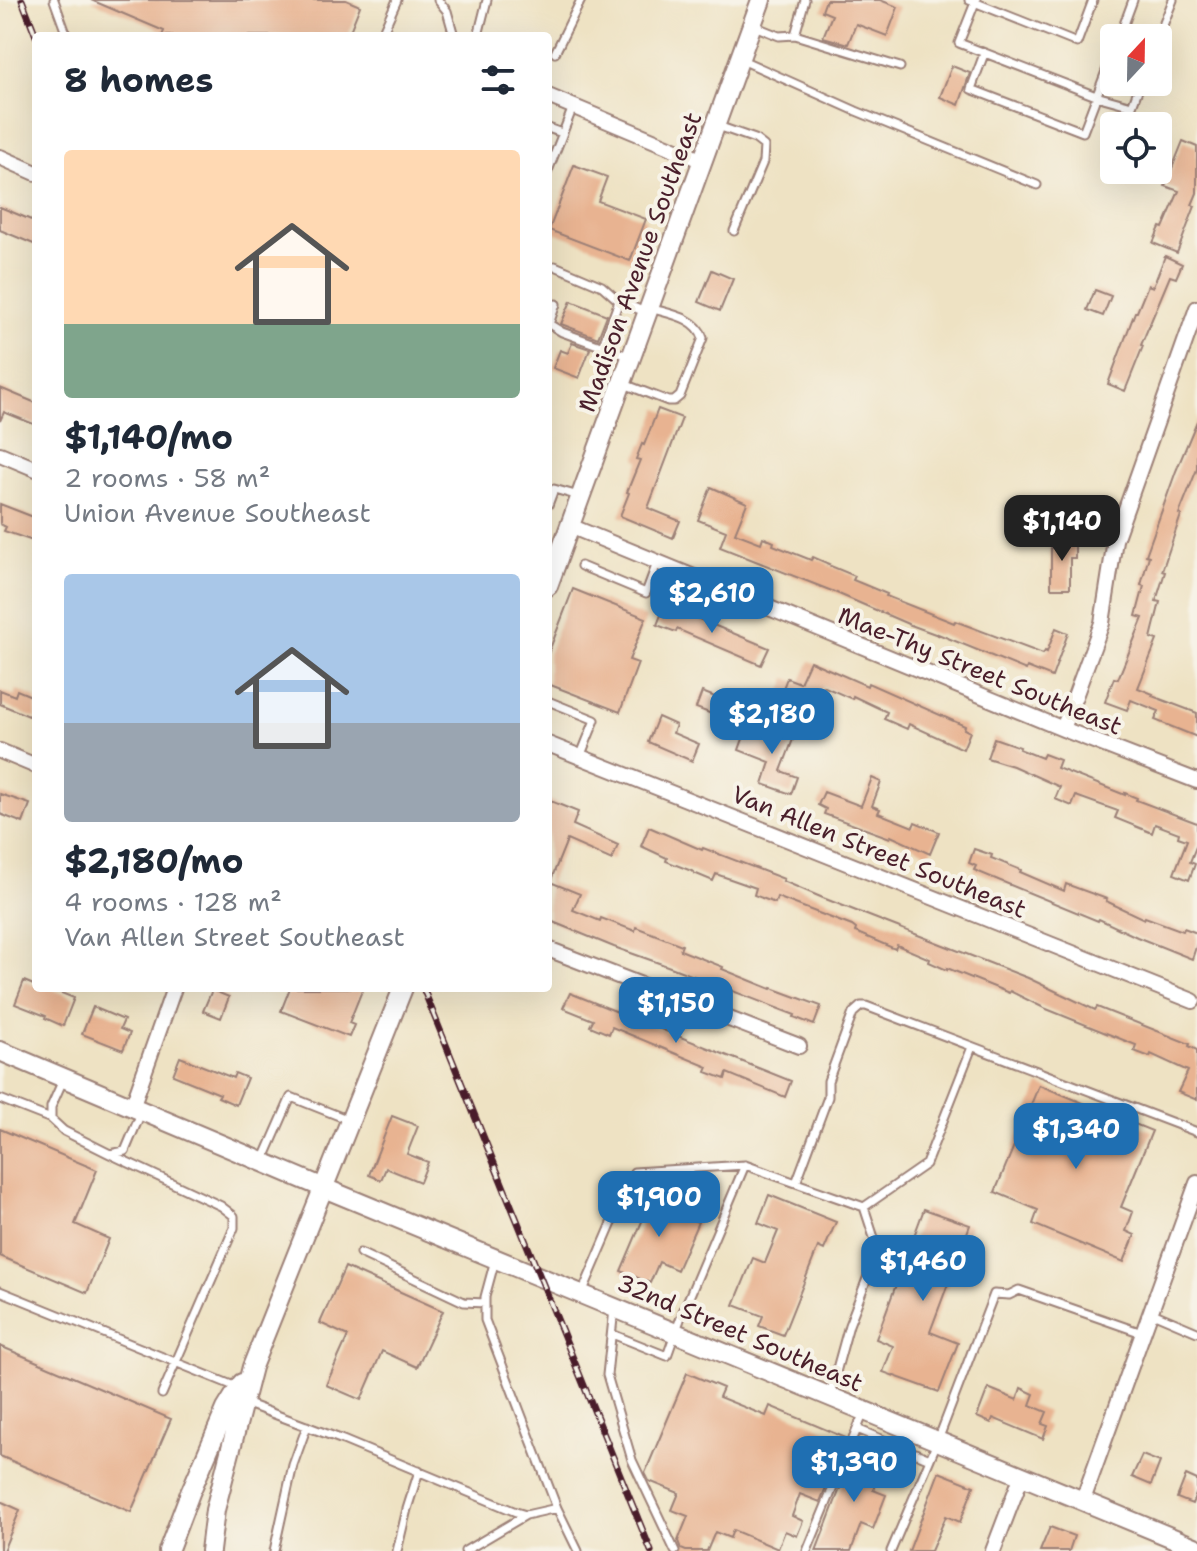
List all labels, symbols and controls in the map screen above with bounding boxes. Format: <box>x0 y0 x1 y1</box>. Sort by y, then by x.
north arrow <box>1100 24 1172 96</box>
map controls <box>1100 24 1172 184</box>
text: 8 homes <box>64 57 213 103</box>
icon: filters <box>476 58 520 102</box>
street label: Madison Avenue Southeast <box>571 108 709 416</box>
button: locate <box>1100 112 1172 184</box>
icon: home <box>220 202 364 346</box>
text: $1,140/mo <box>64 414 233 460</box>
text: 2 rooms · 58 m² <box>64 460 270 495</box>
text: Union Avenue Southeast <box>64 495 371 530</box>
pin: $1,140 <box>997 495 1127 563</box>
text: $1,140 <box>1022 503 1102 538</box>
pin: $2,610 <box>647 567 777 635</box>
text: $2,610 <box>668 575 756 610</box>
street label: Mae-Thy Street Southeast <box>833 599 1127 743</box>
icon: home <box>220 626 364 770</box>
pin: $2,180 <box>707 688 837 756</box>
text: $2,180 <box>728 696 816 731</box>
street label: Van Allen Street Southeast <box>727 778 1031 926</box>
text: $2,180/mo <box>64 838 244 884</box>
text: 4 rooms · 128 m² <box>64 884 282 919</box>
text: Van Allen Street Southeast <box>64 919 405 954</box>
pin: $1,150 <box>611 977 741 1045</box>
text: $1,150 <box>637 985 715 1020</box>
pin: $1,340 <box>1011 1103 1141 1171</box>
text: $1,340 <box>1032 1111 1120 1146</box>
pin: $1,900 <box>594 1171 724 1239</box>
text: $1,900 <box>616 1179 702 1214</box>
pin: $1,460 <box>858 1235 988 1303</box>
text: $1,460 <box>879 1243 967 1278</box>
street label: 32nd Street Southeast <box>612 1267 868 1399</box>
pin: $1,390 <box>789 1436 919 1504</box>
text: $1,390 <box>810 1444 898 1479</box>

